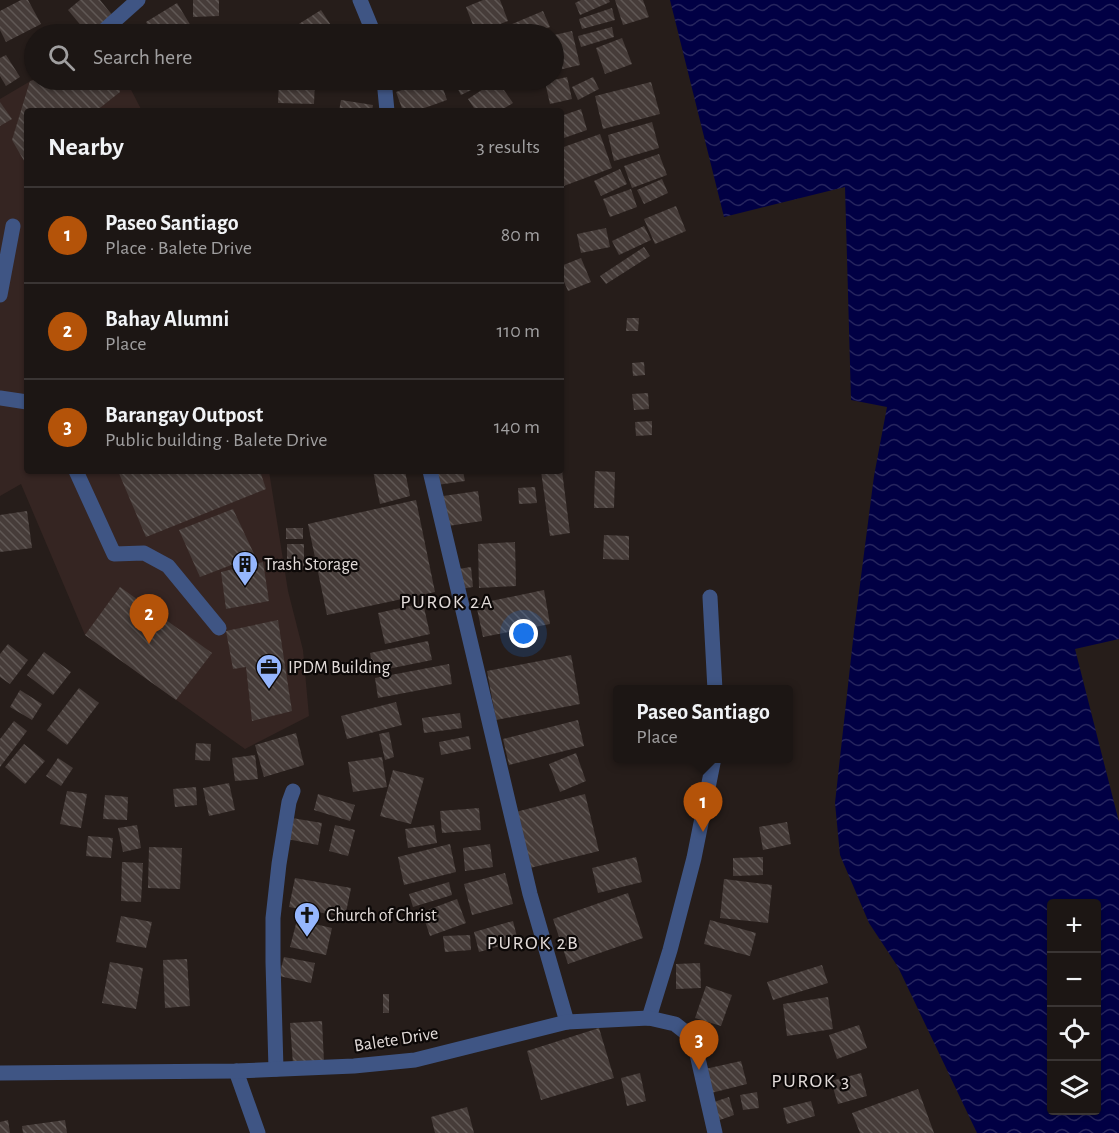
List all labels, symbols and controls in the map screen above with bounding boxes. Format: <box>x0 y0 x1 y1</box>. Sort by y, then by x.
search box <box>24 24 564 90</box>
icon: search <box>45 41 78 74</box>
text: Search here <box>93 46 192 68</box>
text: Nearby <box>48 134 124 160</box>
text: 3 results <box>476 137 540 157</box>
text: Paseo Santiago <box>105 212 239 234</box>
text: 1 <box>64 225 71 245</box>
text: 80 m <box>501 225 540 245</box>
text: Place · Balete Drive <box>105 238 252 258</box>
text: Bahay Alumni <box>105 308 229 330</box>
text: 2 <box>63 321 72 341</box>
text: 110 m <box>496 321 540 341</box>
text: Place <box>105 334 146 354</box>
text: Barangay Outpost <box>105 404 263 426</box>
text: 3 <box>63 417 72 437</box>
text: 140 m <box>494 417 540 437</box>
text: Public building · Balete Drive <box>105 430 327 450</box>
building icon: Trash Storage <box>230 549 260 587</box>
place label: Trash Storage <box>264 556 358 574</box>
district label: PUROK 2A <box>400 592 494 612</box>
pin: 2 <box>130 594 168 644</box>
your location <box>509 619 538 648</box>
office icon: IPDM Building <box>254 652 284 690</box>
place label: IPDM Building <box>288 659 391 677</box>
popup <box>613 685 793 763</box>
text: Paseo Santiago <box>636 701 770 723</box>
text: Place <box>636 727 678 747</box>
pin: 1 <box>684 782 722 832</box>
map controls <box>1047 899 1101 1115</box>
button: + <box>1047 899 1101 953</box>
church icon: Church of Christ <box>292 900 322 938</box>
place label: Church of Christ <box>326 907 437 925</box>
district label: PUROK 2B <box>487 933 579 953</box>
button: − <box>1047 953 1101 1007</box>
button: locate <box>1047 1007 1101 1061</box>
pin: 3 <box>680 1020 718 1070</box>
street label: Balete Drive <box>353 1024 440 1056</box>
button: layers <box>1047 1061 1101 1115</box>
district label: PUROK 3 <box>771 1071 851 1091</box>

